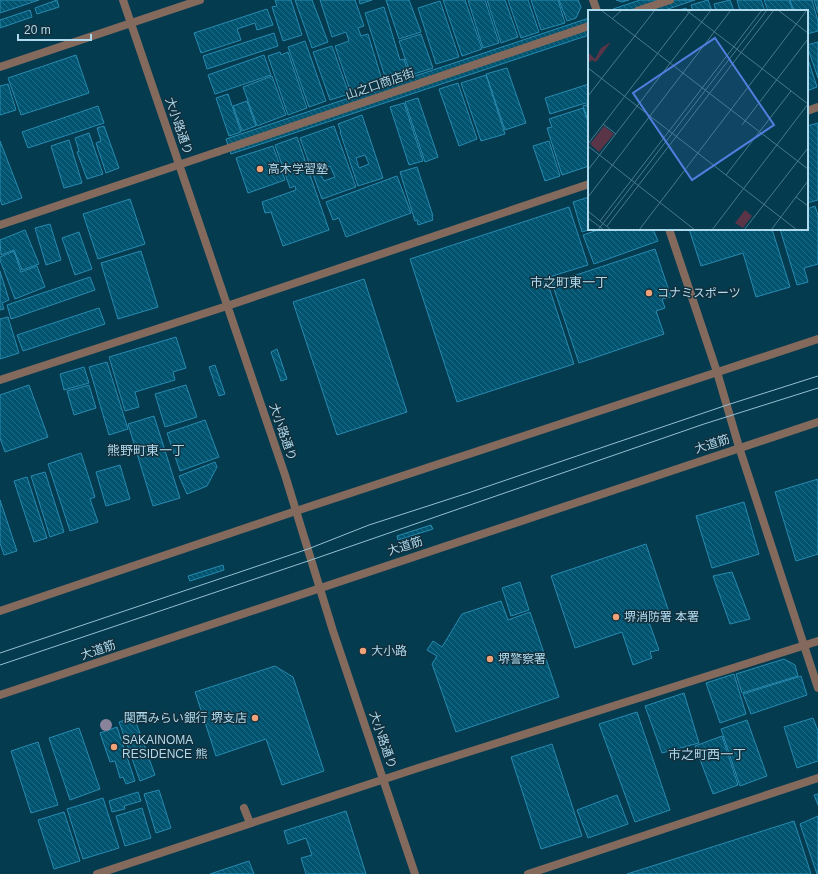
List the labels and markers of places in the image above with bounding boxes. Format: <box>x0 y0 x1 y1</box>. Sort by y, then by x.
place label: 高木学習塾 <box>268 162 328 176</box>
marker: 高木学習塾 <box>255 164 265 174</box>
place label: コナミスポーツ <box>657 286 741 300</box>
marker: コナミスポーツ <box>644 288 654 298</box>
place label: 堺消防署 本署 <box>624 610 699 624</box>
marker: 堺消防署 本署 <box>611 612 621 622</box>
place label: 大小路 <box>371 644 407 658</box>
marker: 大小路 <box>358 646 368 656</box>
place label: 堺警察署 <box>498 652 546 666</box>
marker: 堺警察署 <box>485 654 495 664</box>
place label: 関西みらい銀行 堺支店 <box>124 711 247 725</box>
marker: 関西みらい銀行 堺支店 <box>250 713 260 723</box>
place label: SAKAINOMA RESIDENCE 熊 <box>122 733 207 761</box>
marker: SAKAINOMA RESIDENCE 熊 <box>109 742 119 752</box>

